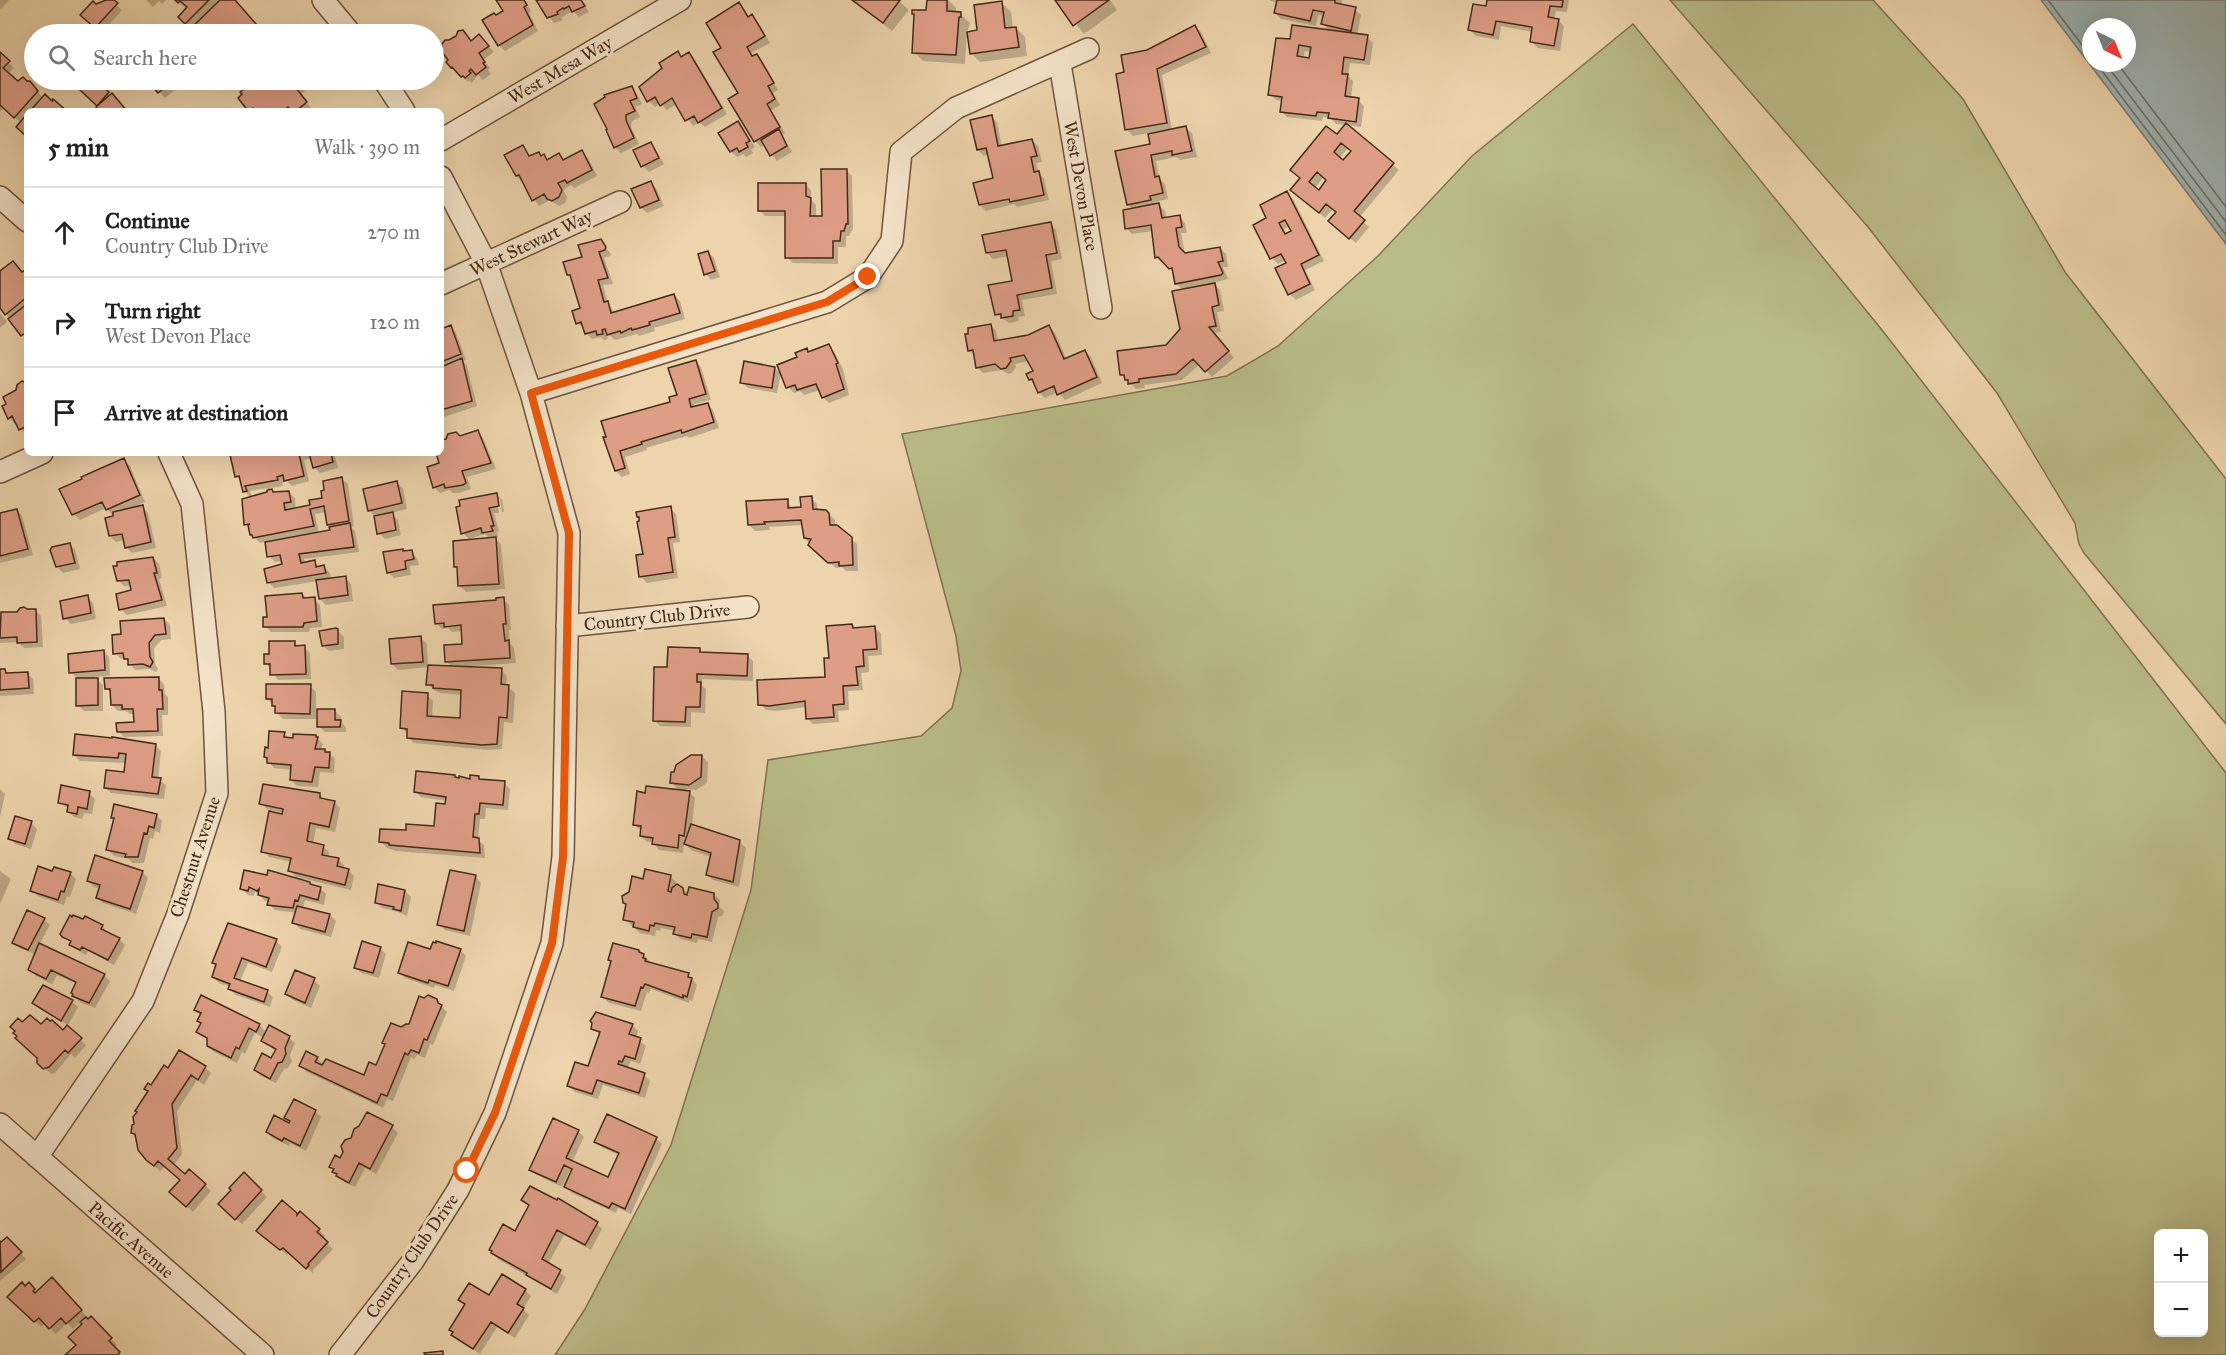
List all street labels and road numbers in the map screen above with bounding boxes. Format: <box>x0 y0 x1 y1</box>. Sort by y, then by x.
street label: West Mesa Way <box>504 31 616 109</box>
street label: West Devon Place <box>1059 119 1103 253</box>
street label: West Stewart Way <box>466 205 597 281</box>
street label: Country Club Drive <box>583 598 731 636</box>
street label: Chestnut Avenue <box>165 794 225 920</box>
street label: Country Club Drive <box>361 1189 463 1323</box>
street label: Pacific Avenue <box>84 1197 178 1283</box>

